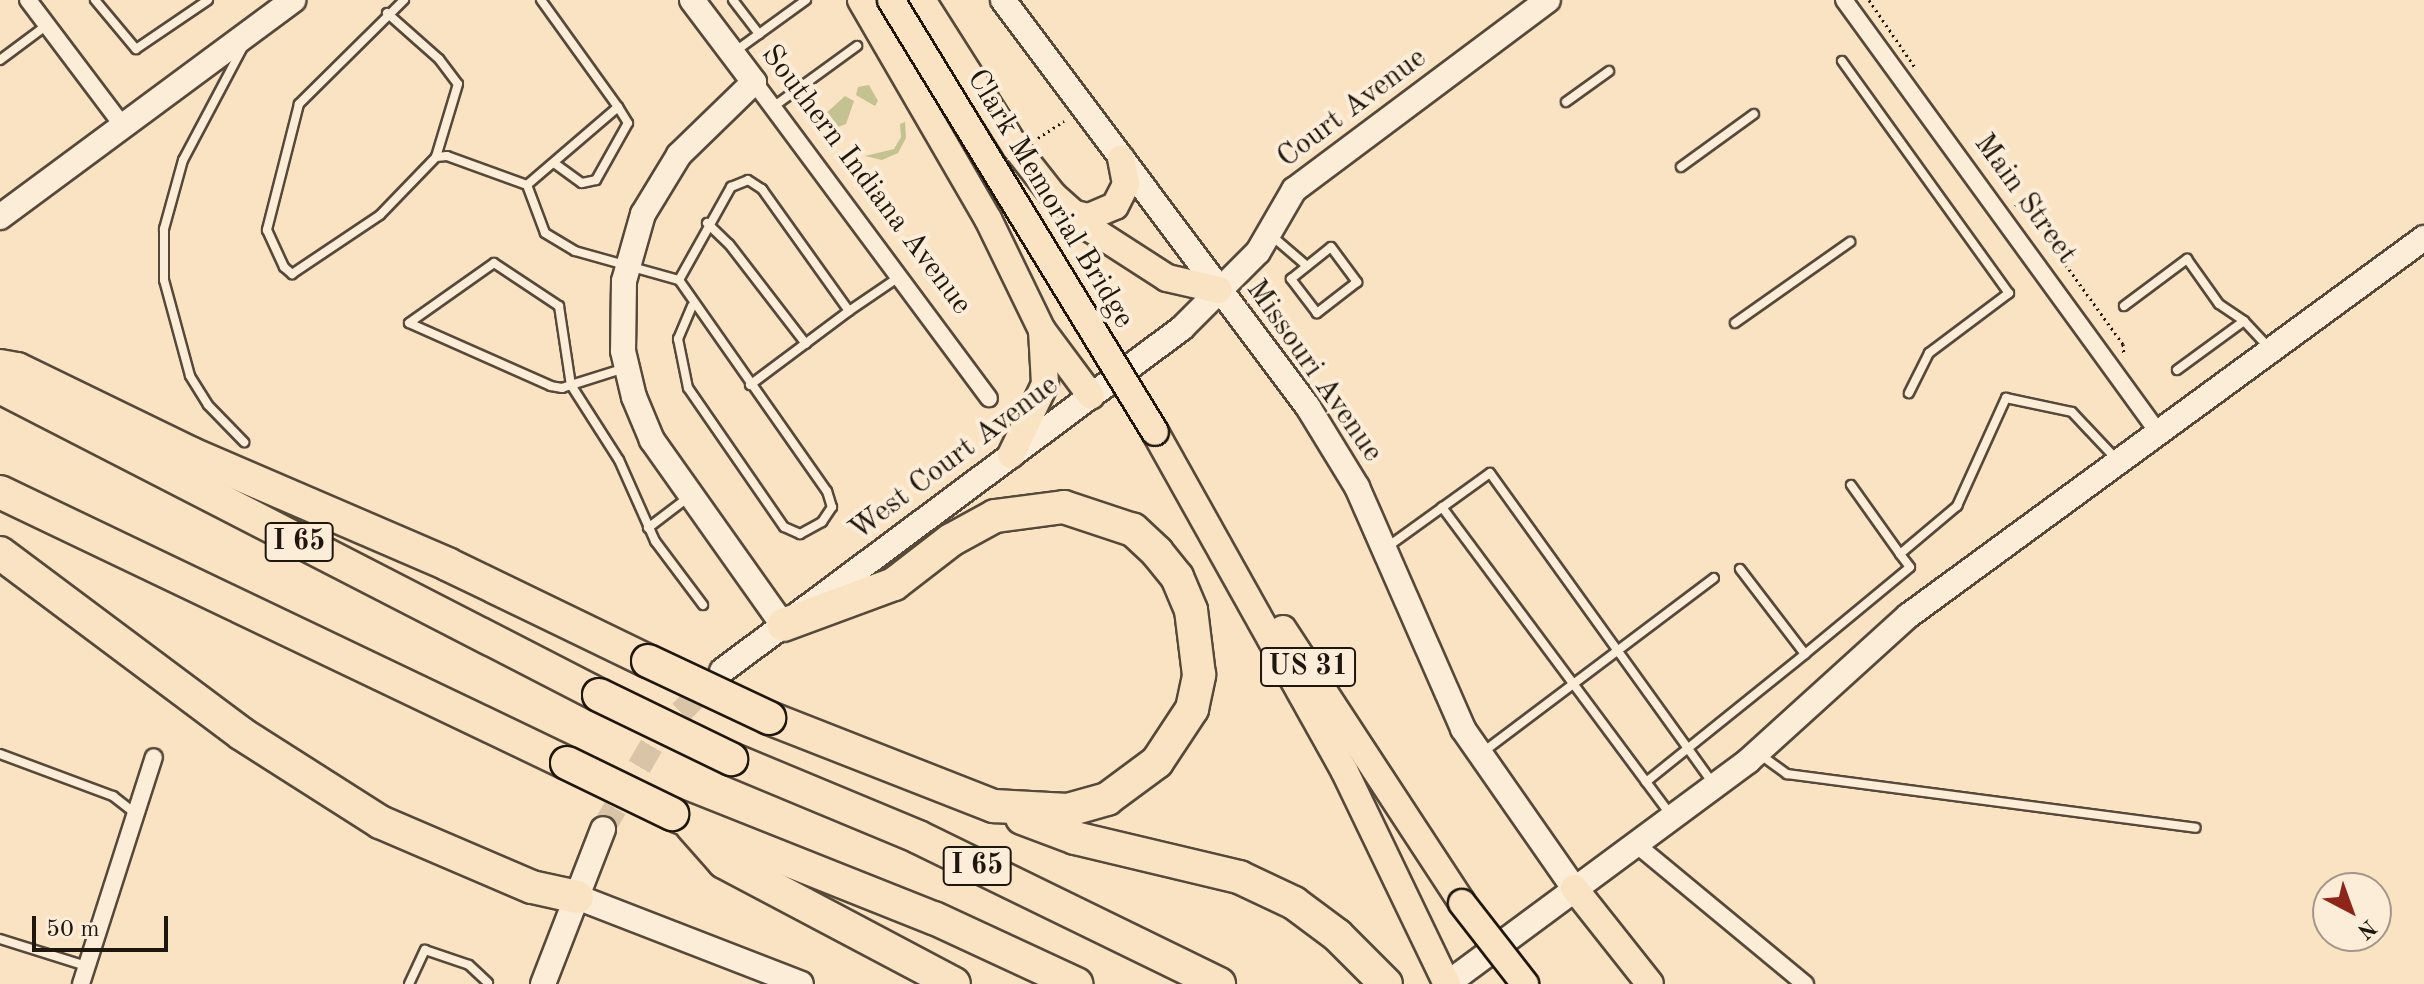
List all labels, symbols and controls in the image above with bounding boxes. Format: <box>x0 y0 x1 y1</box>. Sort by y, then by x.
street label: Southern Indiana Avenue <box>753 38 979 322</box>
street label: Court Avenue <box>1270 40 1434 176</box>
street label: Clark Memorial Bridge <box>958 63 1142 335</box>
street label: Main Street <box>1966 127 2084 271</box>
street label: Missouri Avenue <box>1238 273 1390 469</box>
street label: West Court Avenue <box>842 368 1066 548</box>
road number: I 65 <box>263 518 335 566</box>
road number: US 31 <box>1260 643 1356 691</box>
road number: I 65 <box>941 842 1013 890</box>
north arrow <box>2312 872 2392 952</box>
scale bar <box>36 900 172 950</box>
text: N <box>2353 915 2380 942</box>
text: 50 m <box>46 918 100 942</box>

